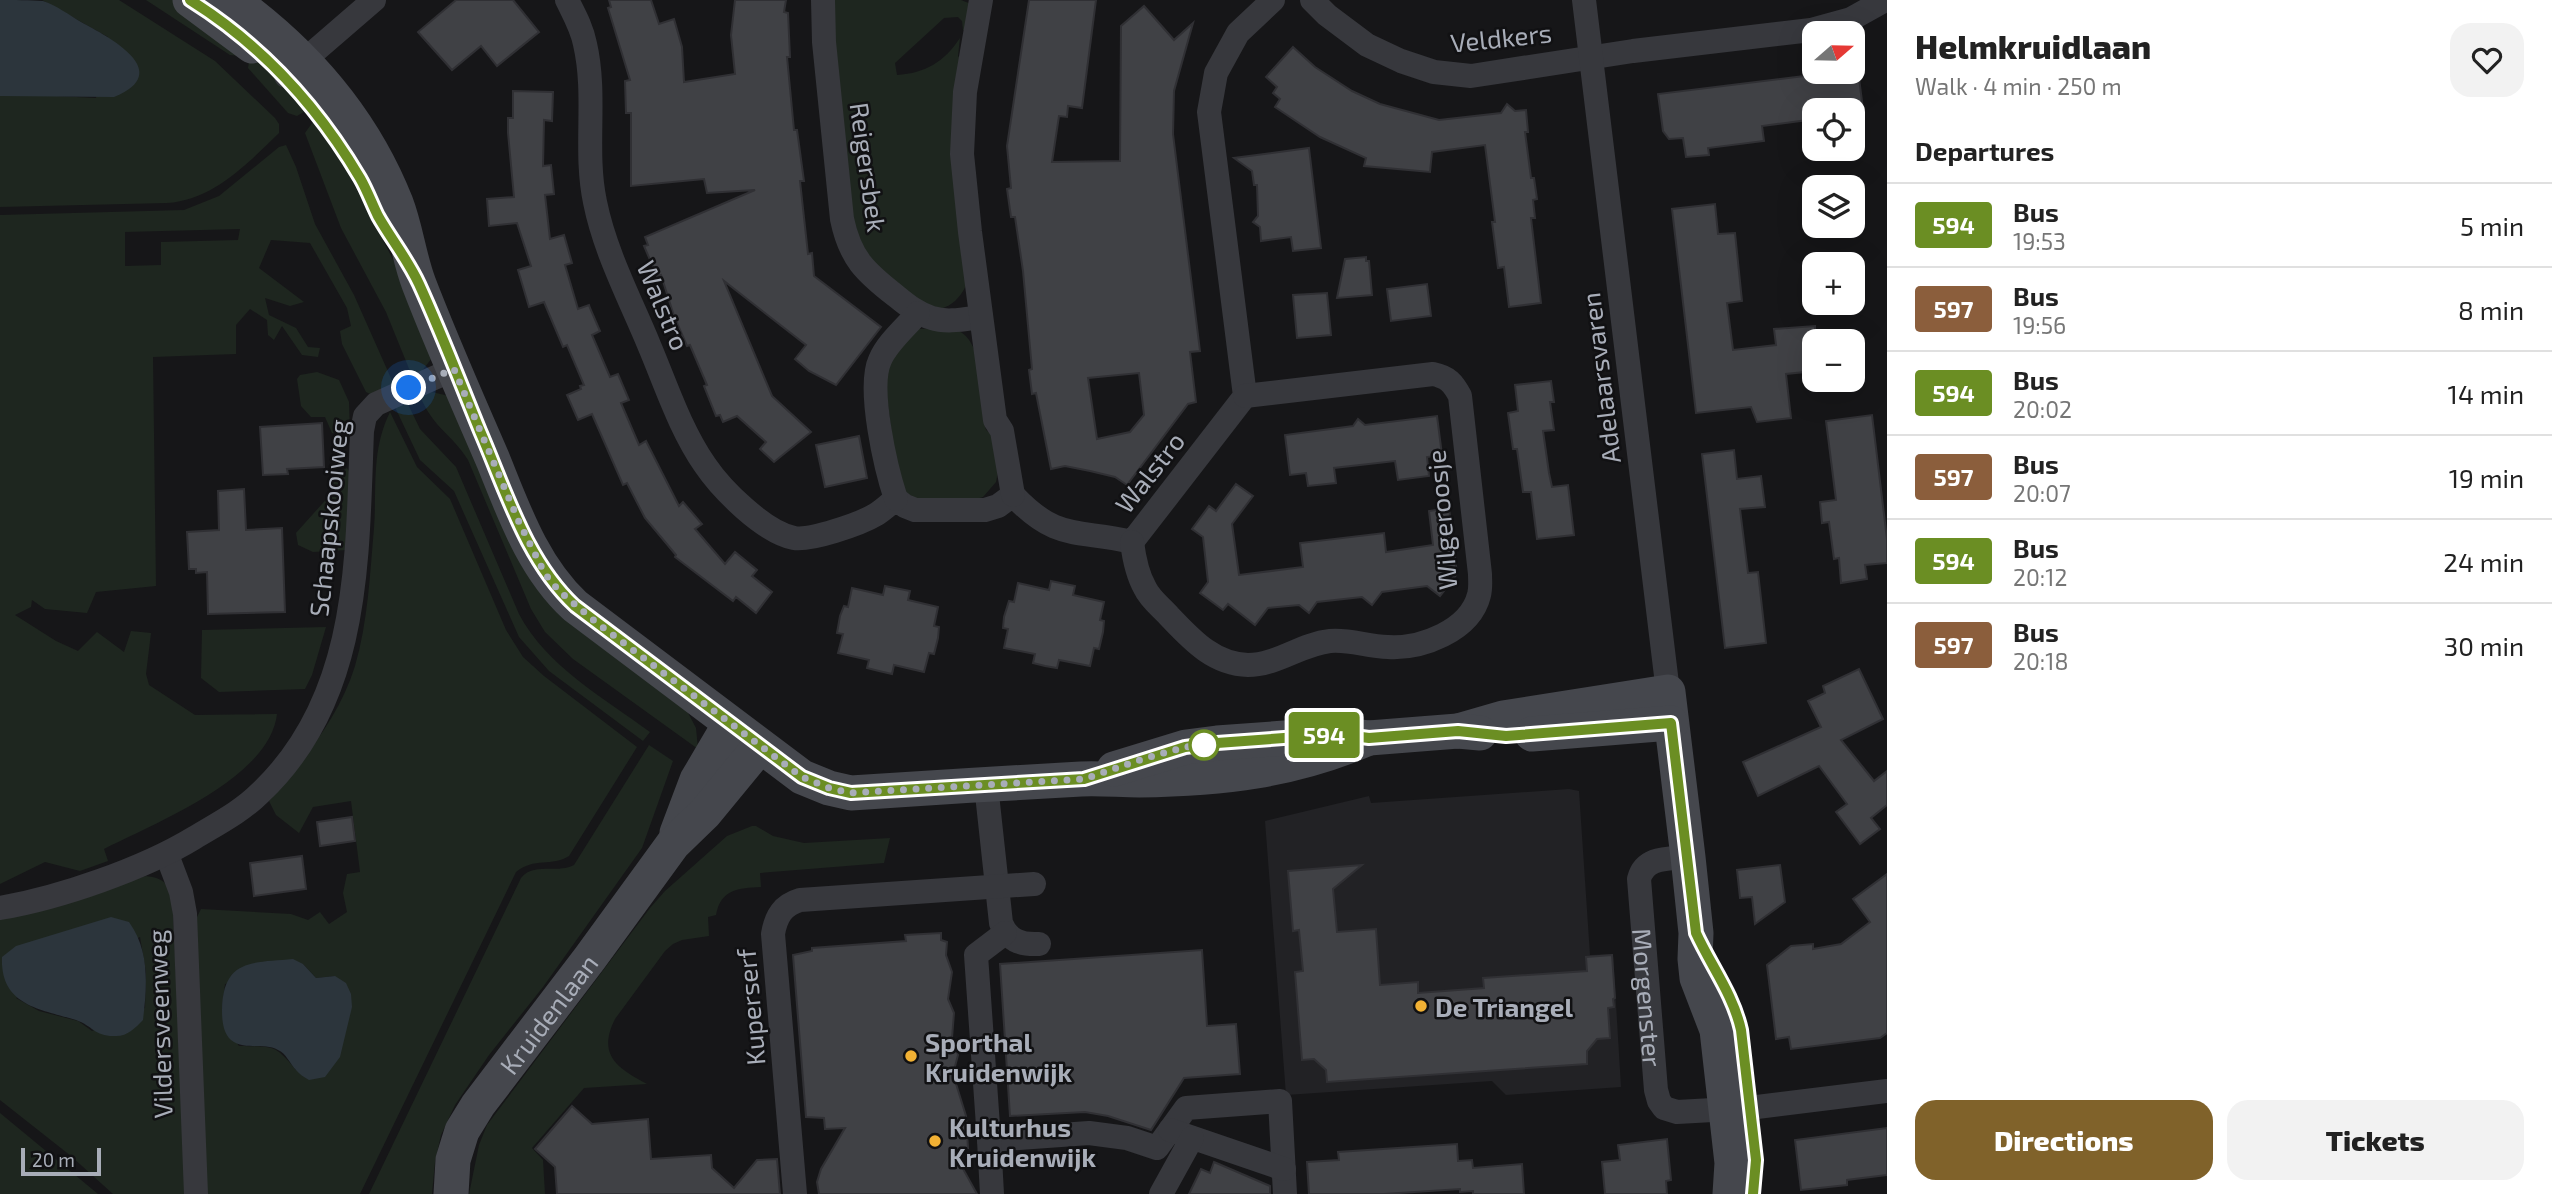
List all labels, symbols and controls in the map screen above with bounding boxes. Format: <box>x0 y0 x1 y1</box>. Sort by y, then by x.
street label: Veldkers <box>1449 16 1553 58</box>
north arrow <box>1802 21 1866 84</box>
map controls <box>1802 21 1865 392</box>
button: heart <box>2450 23 2524 97</box>
text: Helmkruidlaan <box>1915 26 2151 66</box>
text: Walk · 4 min · 250 m <box>1915 72 2122 100</box>
button: locate <box>1802 98 1865 161</box>
street label: Reigersbek <box>845 100 893 234</box>
text: Departures <box>1915 135 2054 166</box>
button: layers <box>1802 175 1865 238</box>
text: Bus <box>2013 196 2059 227</box>
text: 594 <box>1932 210 1975 239</box>
text: 5 min <box>2460 210 2524 241</box>
text: 19:53 <box>2013 227 2066 255</box>
button: + <box>1802 252 1865 315</box>
street label: Walstro <box>631 256 697 354</box>
text: Bus <box>2013 280 2059 311</box>
street label: Adelaarsvaren <box>1574 291 1626 465</box>
text: 597 <box>1933 294 1974 323</box>
text: 8 min <box>2458 294 2524 325</box>
text: 19:56 <box>2013 311 2066 339</box>
button: − <box>1802 329 1865 392</box>
text: Bus <box>2013 364 2059 395</box>
your location <box>391 370 426 405</box>
text: 594 <box>1932 378 1975 407</box>
text: 14 min <box>2448 378 2524 409</box>
text: 20:02 <box>2013 395 2072 423</box>
street label: Schaapskooiweg <box>302 418 354 618</box>
street label: Walstro <box>1108 425 1190 519</box>
text: Bus <box>2013 448 2059 479</box>
street label: Wilgeroosje <box>1419 449 1463 591</box>
text: 597 <box>1933 462 1974 491</box>
text: 19 min <box>2449 462 2524 493</box>
text: 20:07 <box>2013 479 2071 507</box>
text: Bus <box>2013 532 2059 563</box>
text: 594 <box>1932 546 1975 575</box>
text: 24 min <box>2443 546 2524 577</box>
text: 20:12 <box>2013 563 2067 591</box>
text: Bus <box>2013 616 2059 647</box>
text: 597 <box>1933 630 1974 659</box>
text: 30 min <box>2444 630 2524 661</box>
text: 20:18 <box>2013 647 2068 675</box>
line badge: 594 <box>1284 712 1364 758</box>
text: 594 <box>1303 720 1345 749</box>
unlabelled marker <box>1189 730 1219 760</box>
street label: Morgenster <box>1628 927 1670 1068</box>
street label: Vildersveenweg <box>140 929 178 1119</box>
street label: Kuperserf <box>729 946 771 1067</box>
street label: Kruidenlaan <box>492 947 603 1080</box>
place label: De Triangel <box>1435 991 1573 1022</box>
marker: De Triangel <box>1413 998 1429 1014</box>
place label: Sporthal Kruidenwijk <box>925 1026 1072 1087</box>
marker: Sporthal Kruidenwijk <box>903 1048 919 1064</box>
button: Directions <box>1915 1100 2213 1180</box>
button: Tickets <box>2227 1100 2524 1180</box>
place label: Kulturhus Kruidenwijk <box>949 1111 1096 1172</box>
marker: Kulturhus Kruidenwijk <box>927 1133 943 1149</box>
scale bar <box>21 1145 102 1177</box>
text: 20 m <box>32 1148 75 1171</box>

